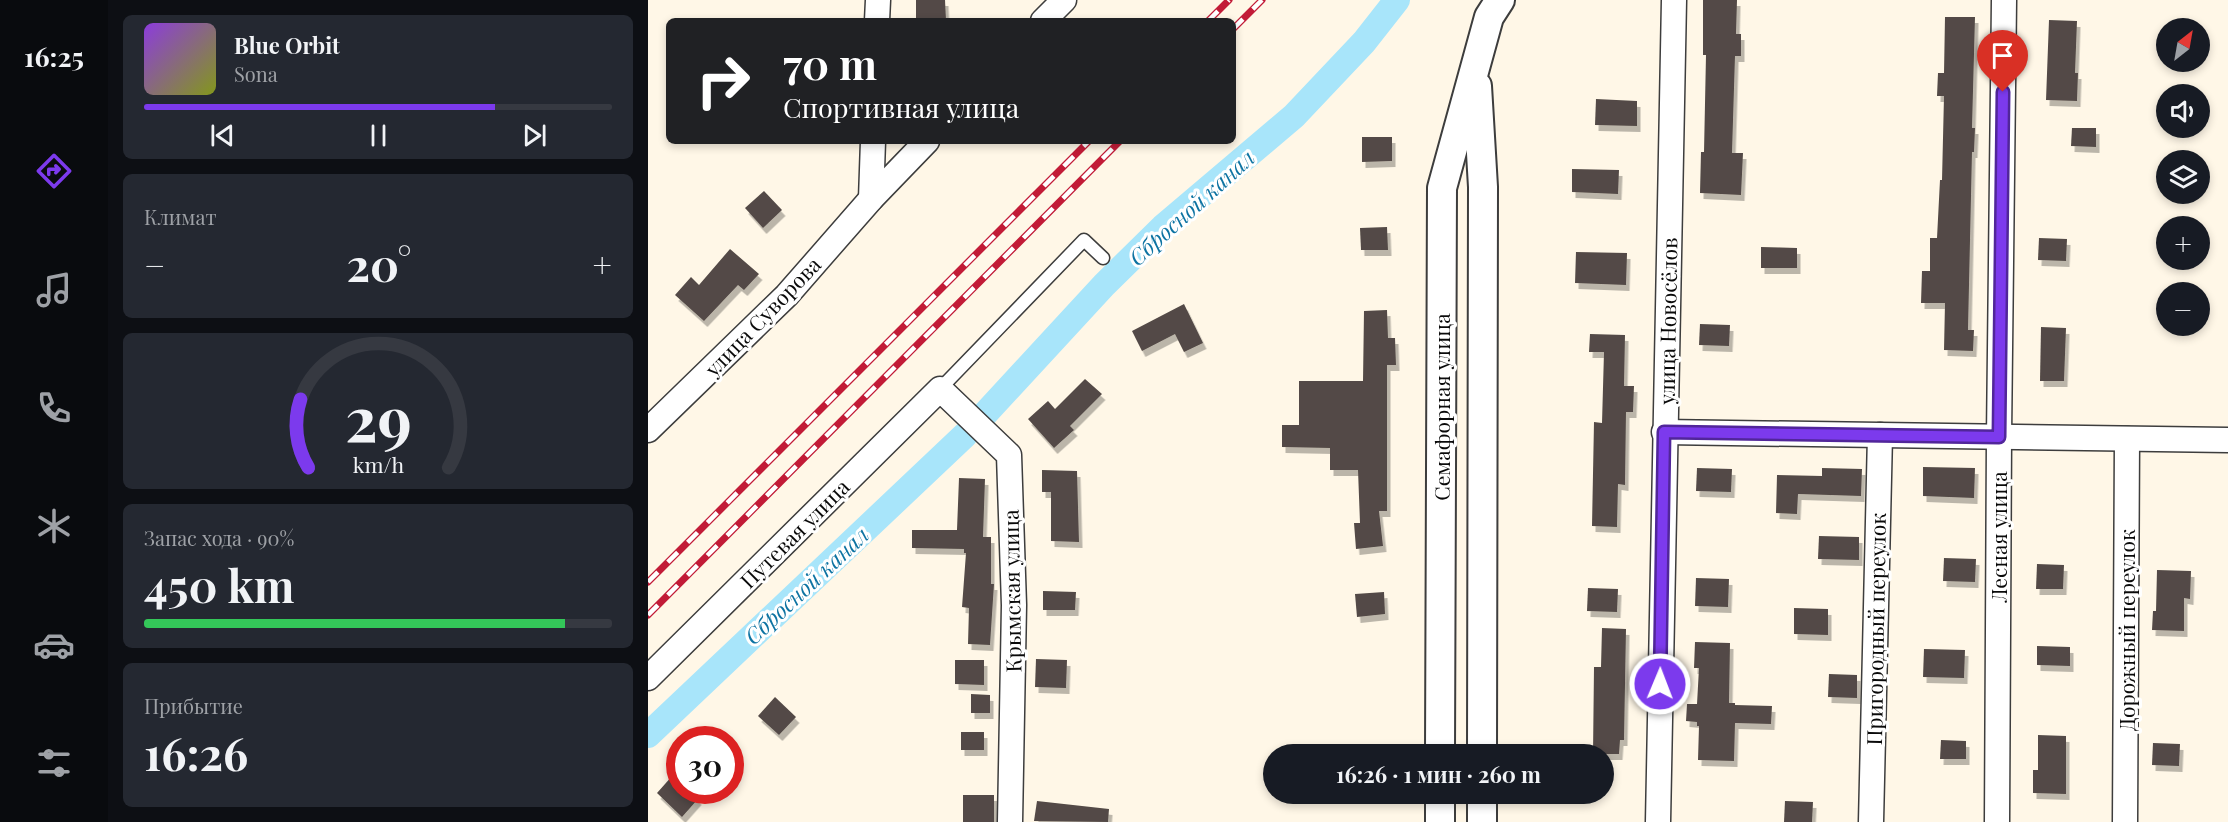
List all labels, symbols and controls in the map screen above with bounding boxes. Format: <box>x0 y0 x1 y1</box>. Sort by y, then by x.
north arrow <box>2156 18 2210 72</box>
map controls <box>2156 18 2210 336</box>
text: Blue Orbit <box>234 30 340 60</box>
pin <box>1977 30 2028 92</box>
text: 70 m <box>783 35 877 91</box>
text: 16:25 <box>24 38 84 74</box>
icon: arrive <box>1986 39 2019 72</box>
icon: right <box>684 42 762 120</box>
text: Sona <box>234 60 278 87</box>
button: sound <box>2156 84 2210 138</box>
text: Спортивная улица <box>783 89 1019 125</box>
icon: previous <box>206 119 239 152</box>
icon: pause <box>362 119 395 152</box>
icon: next <box>518 119 551 152</box>
water label: Сбросной канал <box>1122 142 1260 272</box>
icon: directions <box>33 150 75 192</box>
button: layers <box>2156 150 2210 204</box>
text: Климат <box>144 203 217 230</box>
button: + <box>2156 216 2210 270</box>
text: 20° <box>347 233 411 293</box>
street label: улица Новосёлов <box>1652 237 1682 406</box>
text: − <box>144 242 165 286</box>
text: + <box>593 242 612 286</box>
street label: улица Суворова <box>697 250 826 382</box>
icon: music <box>33 269 75 311</box>
button: − <box>2156 282 2210 336</box>
street label: Семафорная улица <box>1427 313 1455 501</box>
text: 29 <box>344 374 412 458</box>
icon: phone <box>33 387 75 429</box>
text: km/h <box>352 450 404 478</box>
street label: Лесная улица <box>1984 471 2012 604</box>
street label: Путевая улица <box>733 472 855 594</box>
icon: climate <box>33 505 75 547</box>
street label: Крымская улица <box>996 509 1026 673</box>
street label: Пригородный переулок <box>1859 512 1891 746</box>
water label: Сбросной канал <box>737 520 875 650</box>
text: Запас хода · 90% <box>144 524 294 551</box>
street label: Дорожный переулок <box>2112 529 2140 731</box>
text: 450 km <box>144 554 294 614</box>
icon: car <box>33 624 75 666</box>
position arrow <box>1628 652 1692 716</box>
text: Прибытие <box>144 692 243 719</box>
text: 16:26 <box>144 722 248 782</box>
speed limit sign: 30 <box>666 726 744 804</box>
icon: filters <box>33 742 75 784</box>
text: 16:26 · 1 мин · 260 m <box>1336 759 1541 789</box>

